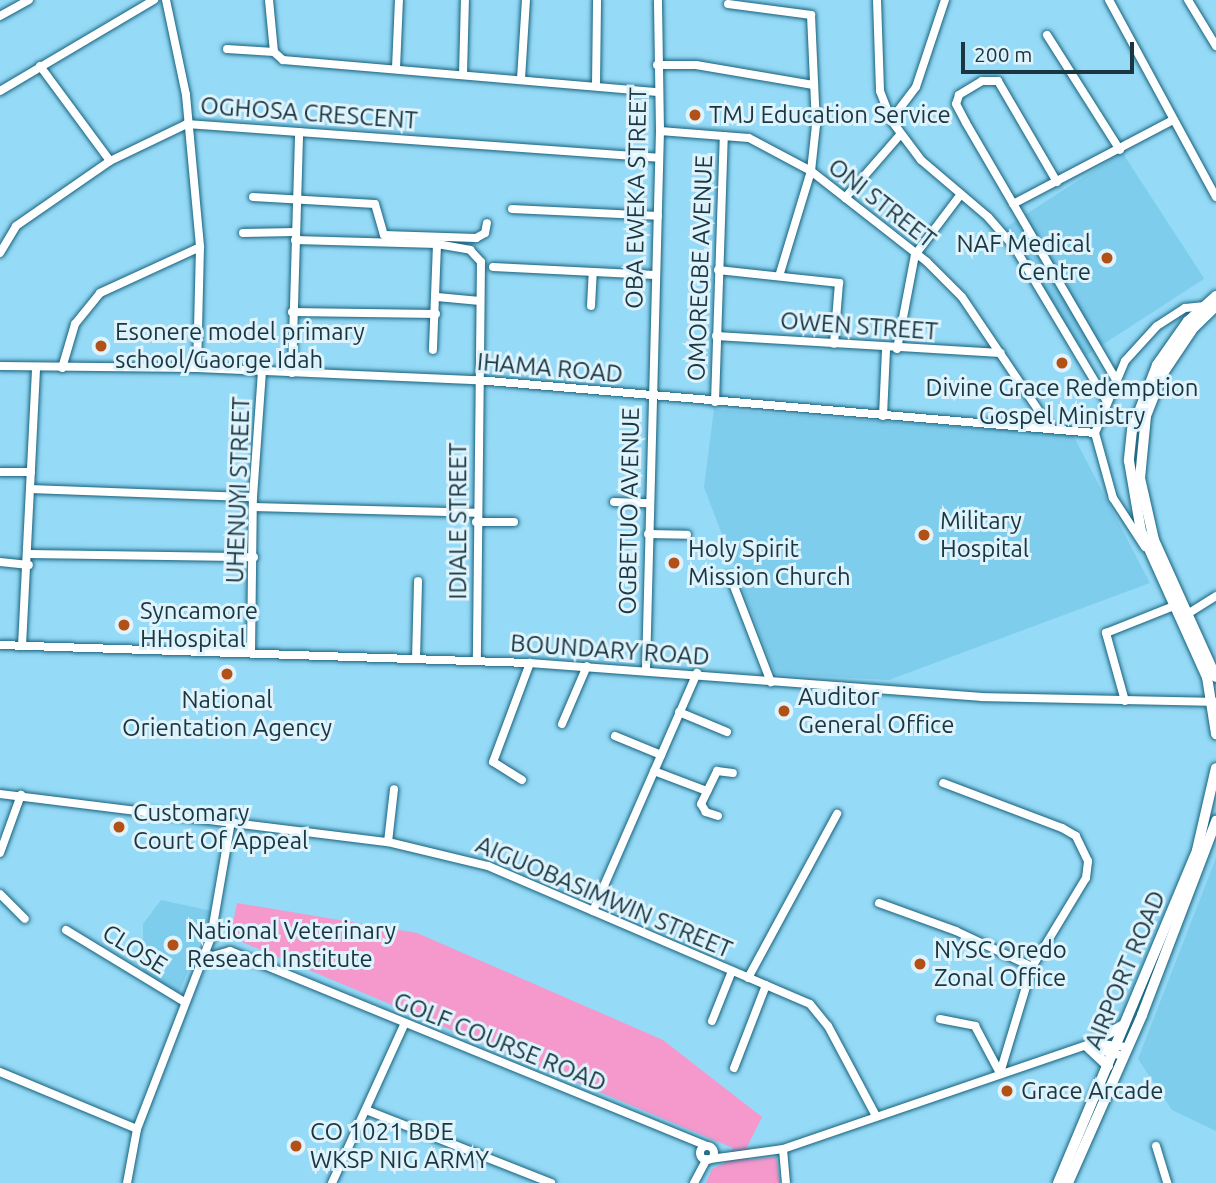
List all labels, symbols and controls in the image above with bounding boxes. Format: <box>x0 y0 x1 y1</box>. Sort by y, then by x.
scale bar <box>964 28 1137 72</box>
text: 200 m <box>974 42 1032 66</box>
street label: OBA EWEKA STREET <box>620 87 652 309</box>
street label: OGHOSA CRESCENT <box>199 91 419 135</box>
place label: TMJ Education Service <box>709 101 951 129</box>
marker: TMJ Education Service <box>687 107 703 123</box>
street label: ONI STREET <box>822 152 942 254</box>
street label: OMOREGBE AVENUE <box>682 154 718 382</box>
place label: NAF Medical Centre <box>956 230 1091 286</box>
marker: NAF Medical Centre <box>1097 248 1117 268</box>
street label: OWEN STREET <box>779 306 939 346</box>
place label: Esonere model primary school/Gaorge Idah <box>115 318 365 374</box>
marker: Esonere model primary school/Gaorge Idah <box>93 338 109 354</box>
street label: IHAMA ROAD <box>476 347 624 389</box>
marker: Divine Grace Redemption Gospel Ministry <box>1054 355 1070 371</box>
place label: Divine Grace Redemption Gospel Ministry <box>925 374 1199 430</box>
street label: UHENUYI STREET <box>220 396 256 584</box>
street label: OGBETUO AVENUE <box>613 407 645 615</box>
street label: IDIALE STREET <box>444 442 472 600</box>
place label: Military Hospital <box>940 507 1029 563</box>
marker: Military Hospital <box>914 525 934 545</box>
place label: Holy Spirit Mission Church <box>688 535 851 591</box>
marker: Holy Spirit Mission Church <box>666 555 682 571</box>
place label: Syncamore HHospital <box>140 597 258 653</box>
marker: Syncamore HHospital <box>114 615 134 635</box>
street label: BOUNDARY ROAD <box>509 629 711 671</box>
marker: National Orientation Agency <box>219 666 235 682</box>
place label: Auditor General Office <box>798 683 954 739</box>
place label: National Orientation Agency <box>122 686 332 742</box>
marker: Auditor General Office <box>776 703 792 719</box>
place label: Customary Court Of Appeal <box>133 799 308 855</box>
marker: Customary Court Of Appeal <box>111 819 127 835</box>
street label: AIGUOBASIMWIN STREET <box>472 830 736 964</box>
street label: AIRPORT ROAD <box>1079 886 1171 1054</box>
place label: National Veterinary Reseach Institute <box>187 917 396 973</box>
street label: CLOSE <box>97 918 173 980</box>
place label: NYSC Oredo Zonal Office <box>934 936 1067 992</box>
marker: National Veterinary Reseach Institute <box>165 937 181 953</box>
marker: NYSC Oredo Zonal Office <box>912 956 928 972</box>
street label: GOLF COURSE ROAD <box>390 986 610 1098</box>
place label: Grace Arcade <box>1021 1077 1164 1105</box>
marker: Grace Arcade <box>999 1083 1015 1099</box>
place label: CO 1021 BDE WKSP NIG ARMY <box>310 1118 489 1174</box>
marker: CO 1021 BDE WKSP NIG ARMY <box>288 1138 304 1154</box>

